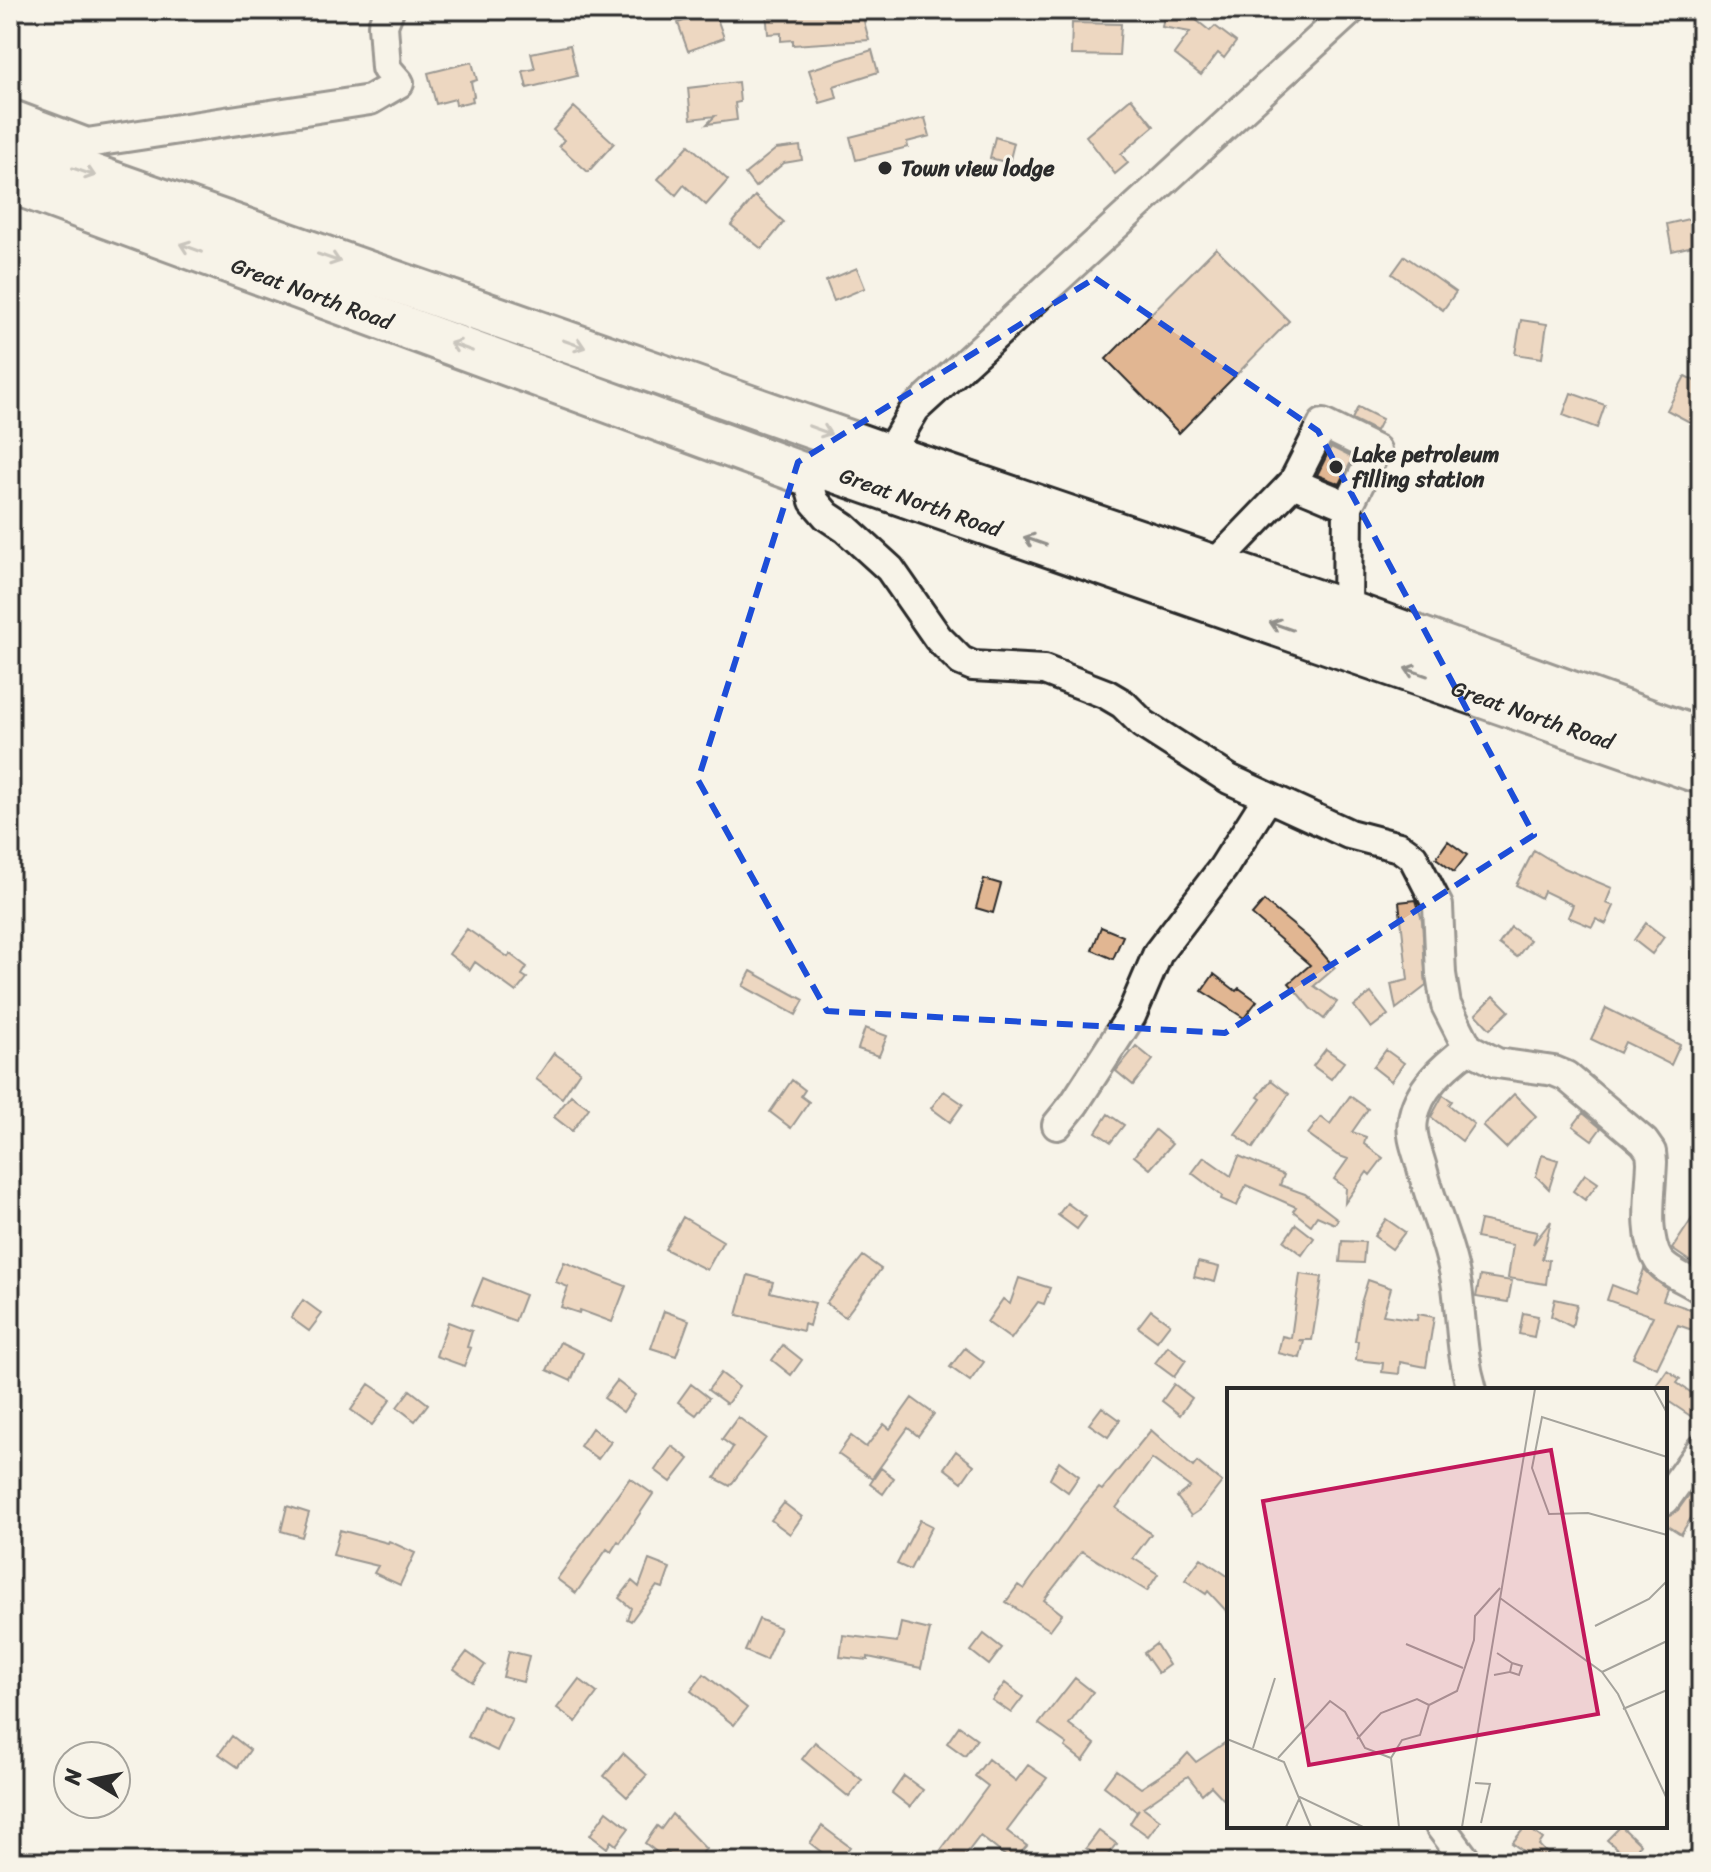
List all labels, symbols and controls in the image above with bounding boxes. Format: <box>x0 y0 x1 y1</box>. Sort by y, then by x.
place label: Town view lodge <box>901 149 1055 188</box>
marker: Town view lodge <box>876 159 894 177</box>
one-way arrow <box>71 166 95 180</box>
one-way arrow <box>179 240 204 254</box>
street label: Great North Road <box>226 246 400 341</box>
one-way arrow <box>316 252 341 266</box>
one-way arrow <box>562 338 586 352</box>
one-way arrow <box>449 339 474 354</box>
one-way arrow <box>807 424 831 438</box>
place label: Lake petroleum filling station <box>1352 435 1500 499</box>
street label: Great North Road <box>834 455 1009 548</box>
marker: Lake petroleum filling station <box>1327 458 1345 476</box>
one-way arrow <box>1023 533 1048 548</box>
one-way arrow <box>1268 617 1293 632</box>
one-way arrow <box>1404 664 1429 679</box>
street label: Great North Road <box>1446 668 1621 761</box>
inset map <box>1227 1388 1667 1828</box>
north arrow <box>52 1740 132 1820</box>
text: N <box>52 1765 93 1788</box>

